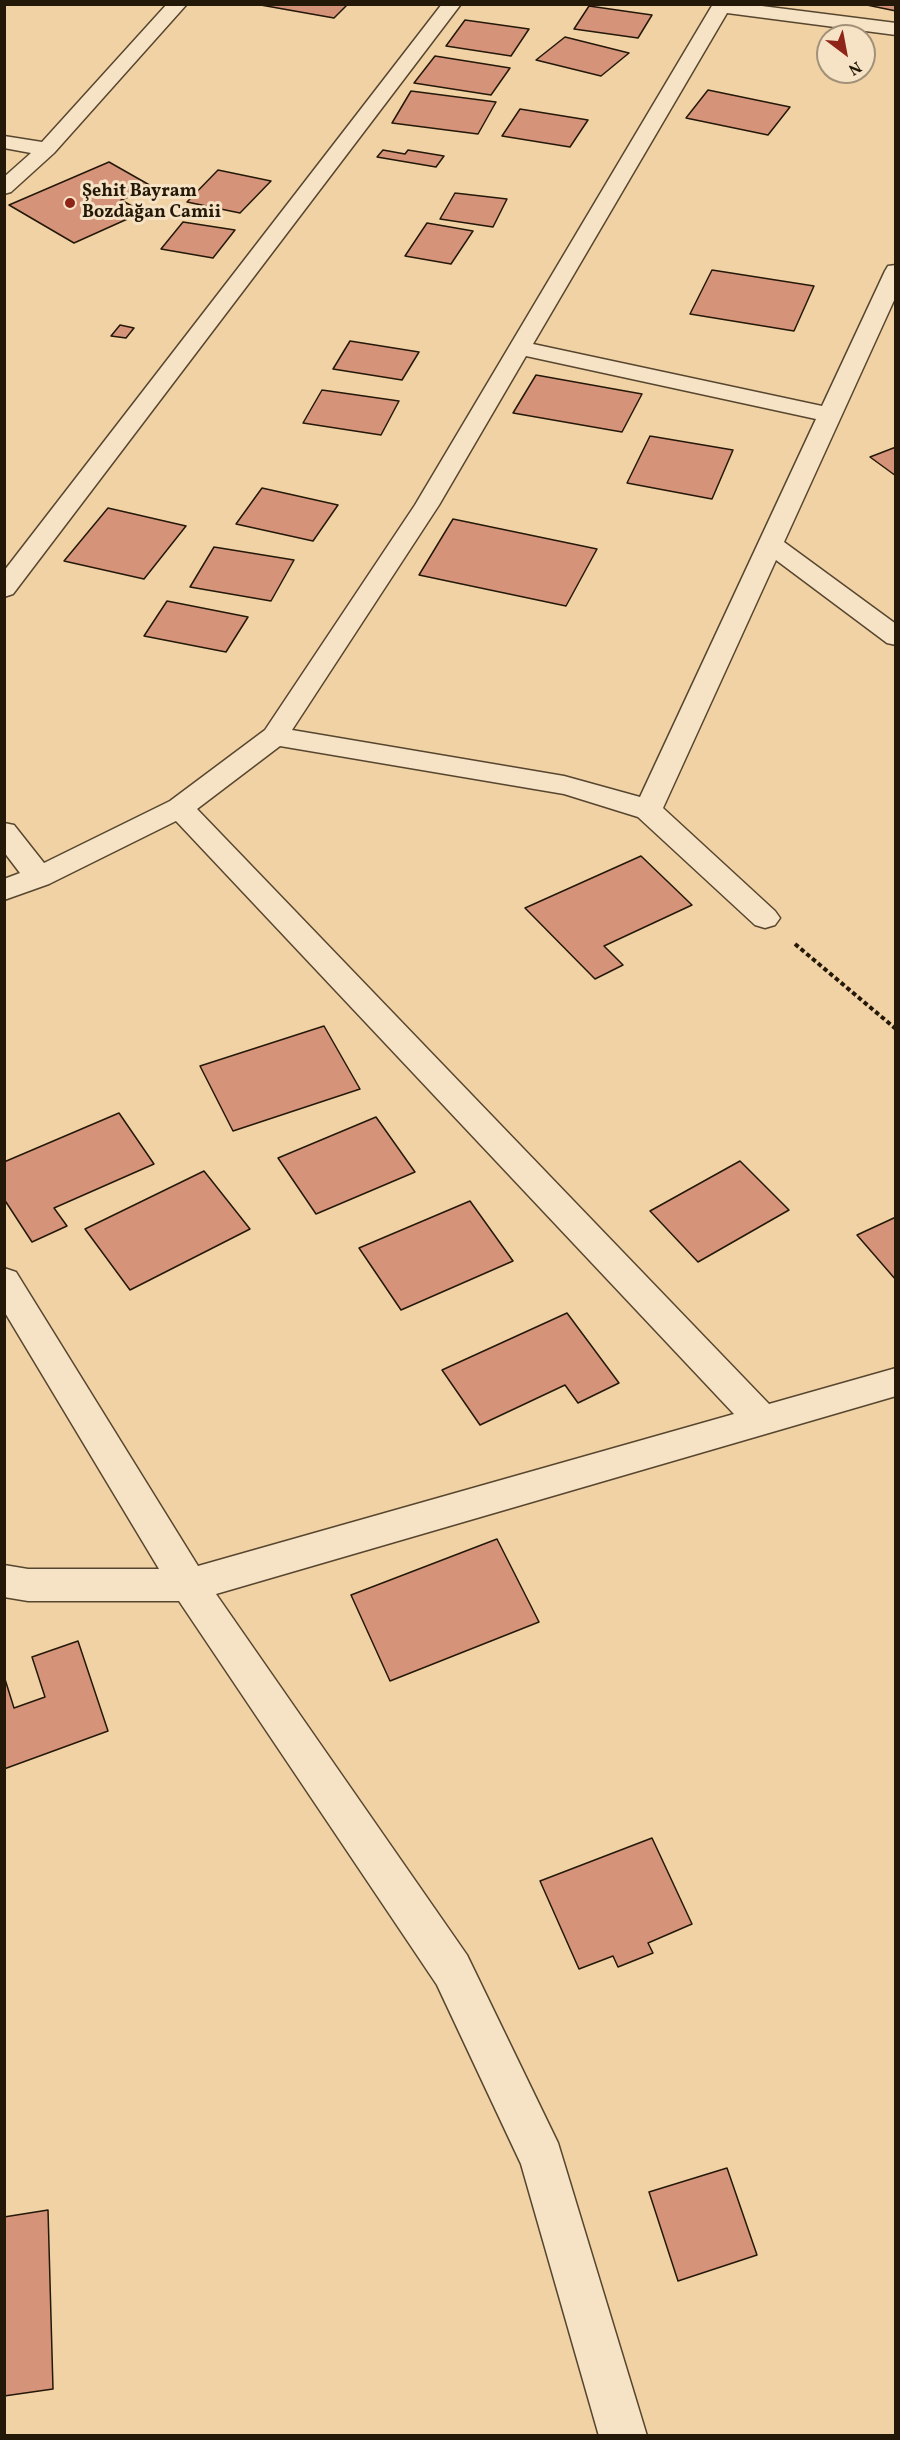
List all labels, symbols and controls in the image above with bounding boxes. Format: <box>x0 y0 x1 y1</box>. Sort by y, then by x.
north arrow <box>816 24 876 84</box>
text: N <box>844 55 865 80</box>
place label: Şehit Bayram Bozdağan Camii <box>82 182 221 224</box>
marker: Şehit Bayram Bozdağan Camii <box>63 196 77 210</box>

